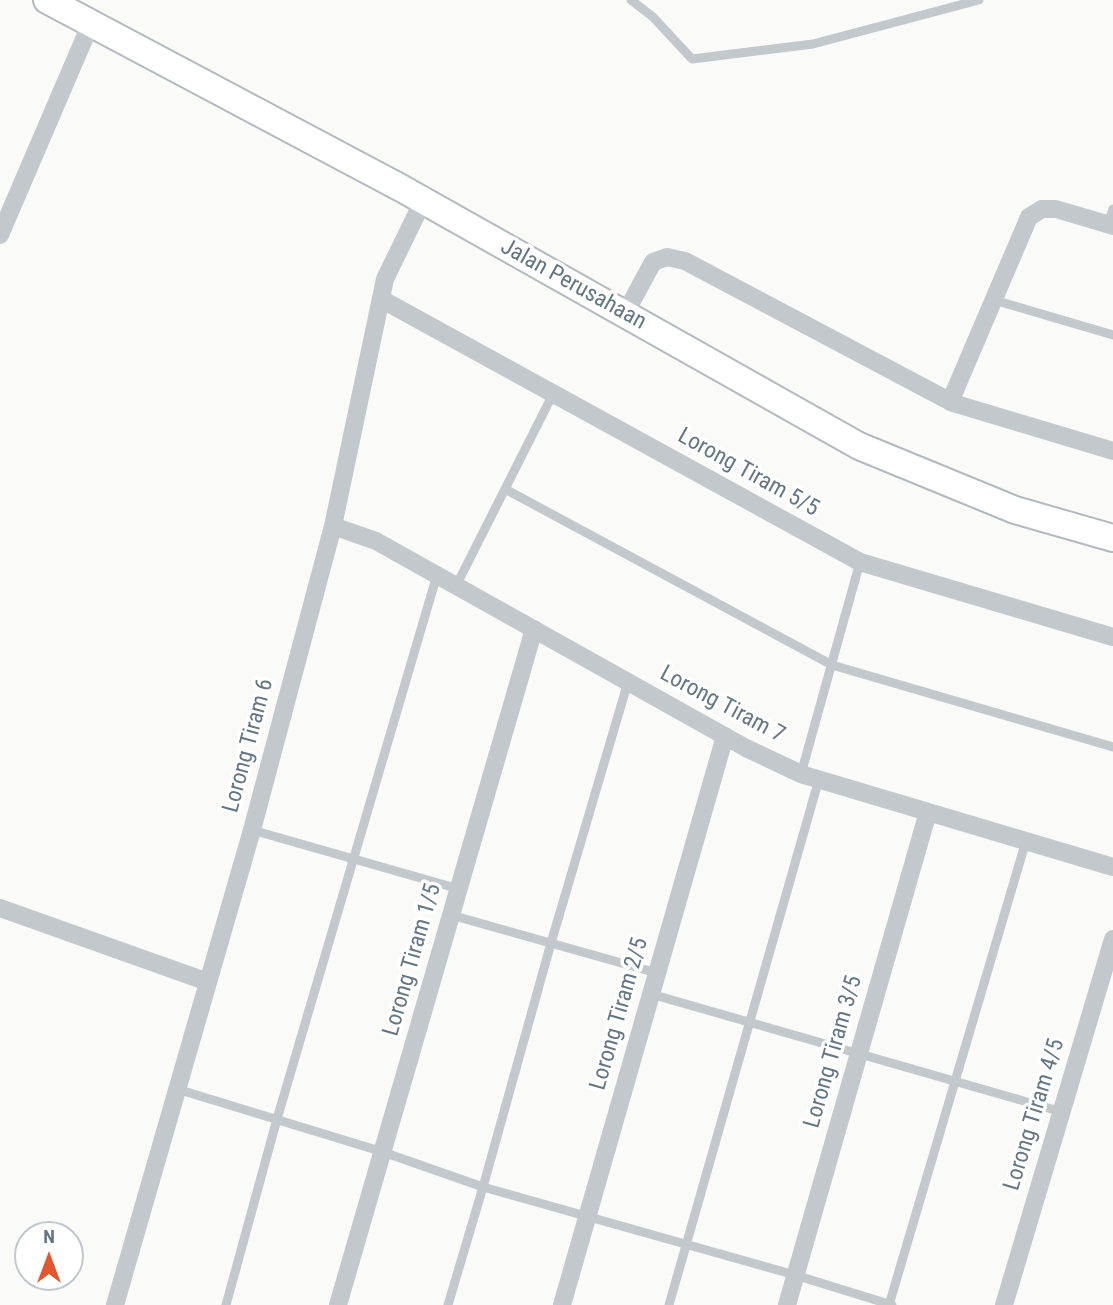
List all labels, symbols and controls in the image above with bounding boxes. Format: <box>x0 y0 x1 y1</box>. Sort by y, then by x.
street label: Jalan Perusahaan <box>495 234 651 336</box>
street label: Lorong Tiram 5/5 <box>673 423 823 523</box>
street label: Lorong Tiram 7 <box>655 661 789 749</box>
street label: Lorong Tiram 6 <box>218 676 280 816</box>
street label: Lorong Tiram 1/5 <box>378 881 448 1039</box>
street label: Lorong Tiram 2/5 <box>585 935 655 1093</box>
street label: Lorong Tiram 3/5 <box>799 973 869 1131</box>
street label: Lorong Tiram 4/5 <box>999 1036 1071 1194</box>
north arrow <box>14 1221 84 1291</box>
text: N <box>43 1225 55 1248</box>

